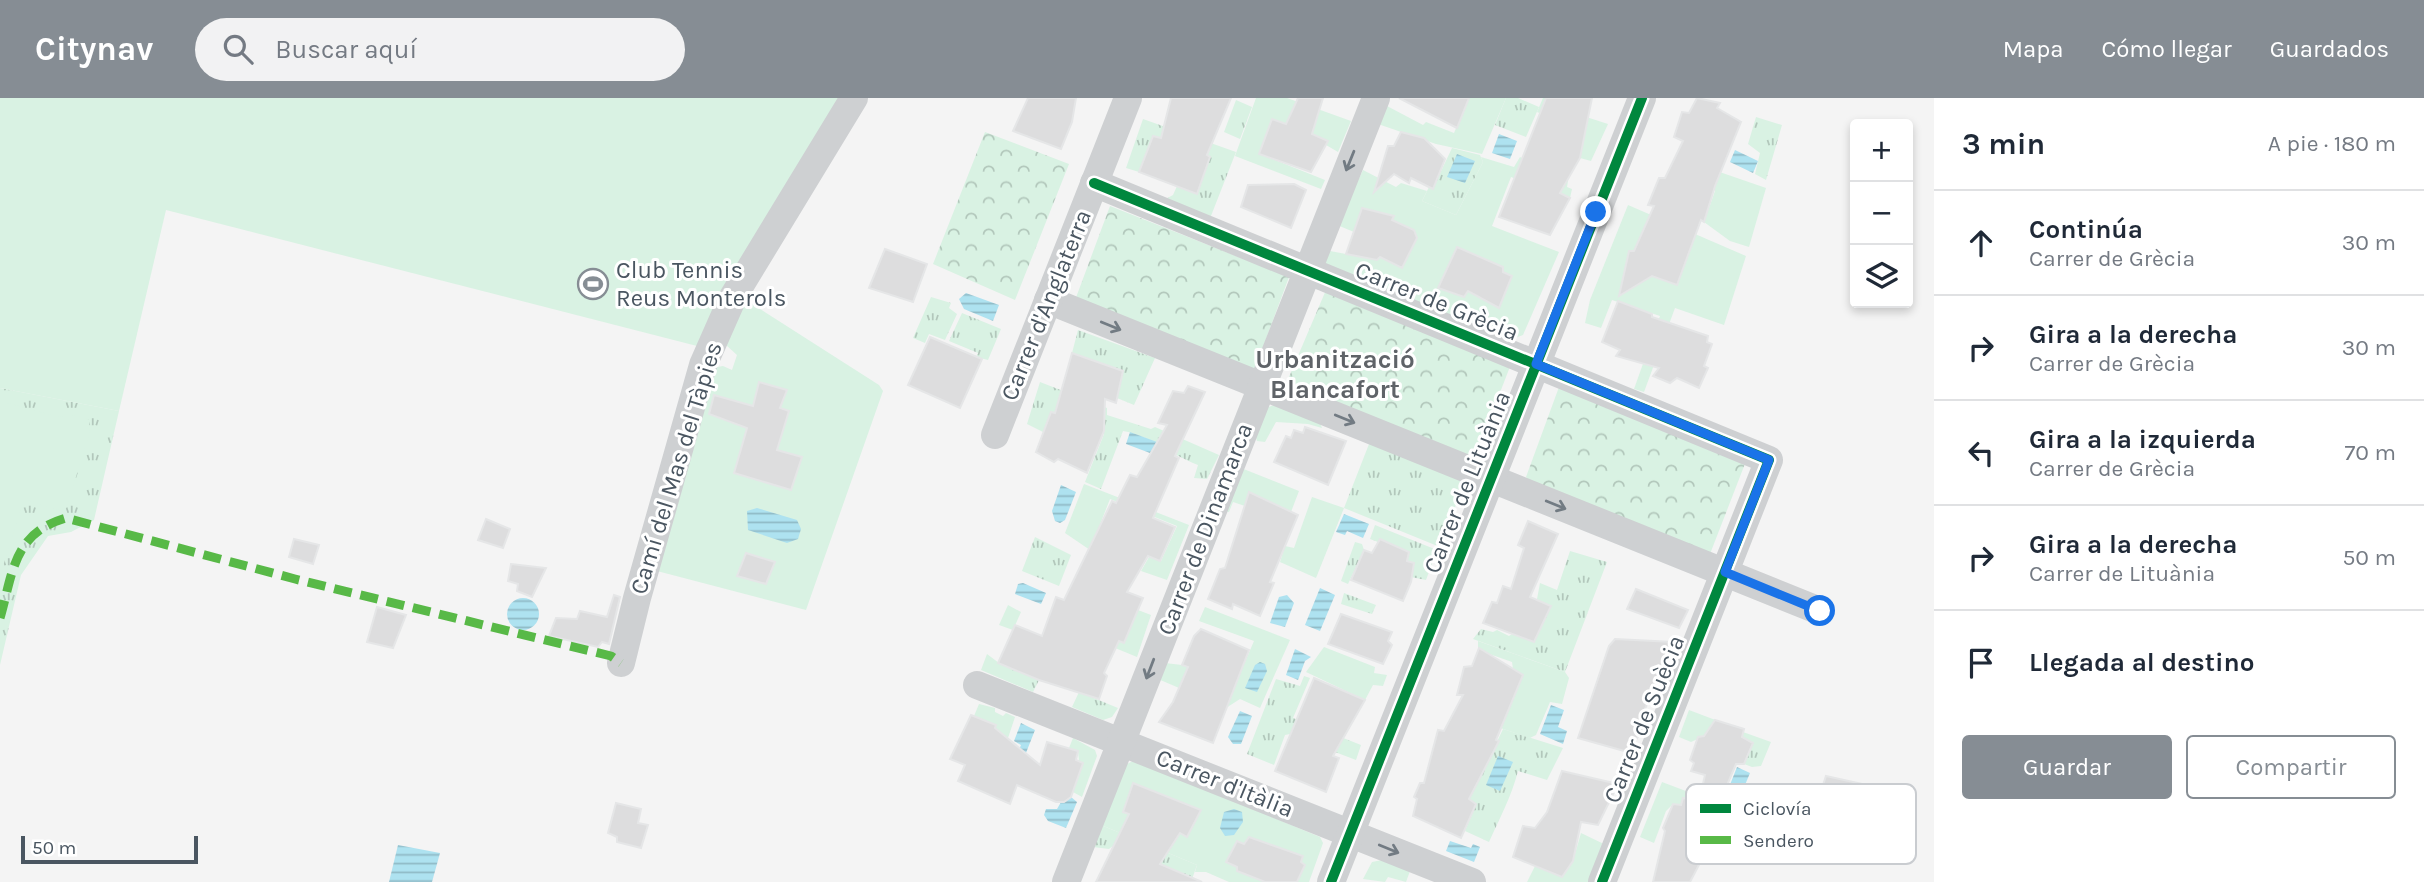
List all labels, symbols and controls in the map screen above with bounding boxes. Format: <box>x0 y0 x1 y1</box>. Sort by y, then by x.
search box <box>195 18 685 81</box>
text: Citynav <box>35 30 153 68</box>
icon: search <box>219 30 257 68</box>
text: Buscar aquí <box>275 34 417 65</box>
text: Mapa <box>2003 35 2063 63</box>
text: Cómo llegar <box>2101 35 2232 63</box>
text: Guardados <box>2270 35 2389 63</box>
map controls <box>1850 119 1913 308</box>
button: + <box>1850 119 1913 182</box>
text: 3 min <box>1962 126 2045 162</box>
text: A pie · 180 m <box>2268 130 2396 157</box>
one-way arrow <box>1343 150 1356 172</box>
button: − <box>1850 182 1913 245</box>
route end <box>1580 196 1611 227</box>
street label: Carrer d'Anglaterra <box>995 206 1097 404</box>
text: Continúa <box>2029 214 2143 245</box>
icon: ahead <box>1962 224 2000 262</box>
text: 30 m <box>2342 229 2396 256</box>
button: layers <box>1850 245 1913 308</box>
text: Carrer de Grècia <box>2029 245 2195 272</box>
place label: Club Tennis Reus Monterols <box>616 256 786 312</box>
street label: Carrer de Grècia <box>1351 256 1523 346</box>
sports icon: Club Tennis Reus Monterols <box>576 267 610 301</box>
text: Gira a la derecha <box>2029 319 2238 350</box>
one-way arrow <box>1100 320 1122 333</box>
icon: right <box>1962 329 2000 367</box>
text: 30 m <box>2342 334 2396 361</box>
street label: Camí del Mas del Tàpies <box>624 339 728 597</box>
district label: Urbanització Blancafort <box>1255 344 1415 405</box>
text: Carrer de Grècia <box>2029 350 2195 377</box>
street label: Carrer de Lituània <box>1418 387 1516 577</box>
one-way arrow <box>1334 414 1355 427</box>
street label: Carrer de Dinamarca <box>1152 419 1258 639</box>
text: Gira a la izquierda <box>2029 424 2256 455</box>
icon: left <box>1962 434 2000 472</box>
text: 70 m <box>2345 439 2396 466</box>
text: Carrer de Grècia <box>2029 455 2195 482</box>
one-way arrow <box>1545 499 1566 512</box>
text: Gira a la derecha <box>2029 529 2238 560</box>
icon: right <box>1962 539 2000 577</box>
text: 50 m <box>2342 544 2396 571</box>
text: Carrer de Lituània <box>2029 560 2215 587</box>
route start <box>1804 595 1835 626</box>
street label: Carrer de Suècia <box>1598 631 1690 807</box>
icon: arrive <box>1962 644 2000 682</box>
text: Llegada al destino <box>2029 647 2255 678</box>
one-way arrow <box>1142 658 1155 680</box>
button: Guardar <box>1962 735 2172 799</box>
button: Compartir <box>2186 735 2396 799</box>
street label: Carrer d'Itàlia <box>1152 743 1298 823</box>
legend <box>1686 784 1916 864</box>
text: Ciclovía <box>1743 798 1812 820</box>
text: Sendero <box>1743 830 1814 852</box>
scale bar <box>21 833 198 865</box>
text: 50 m <box>32 837 76 859</box>
one-way arrow <box>1378 844 1400 857</box>

